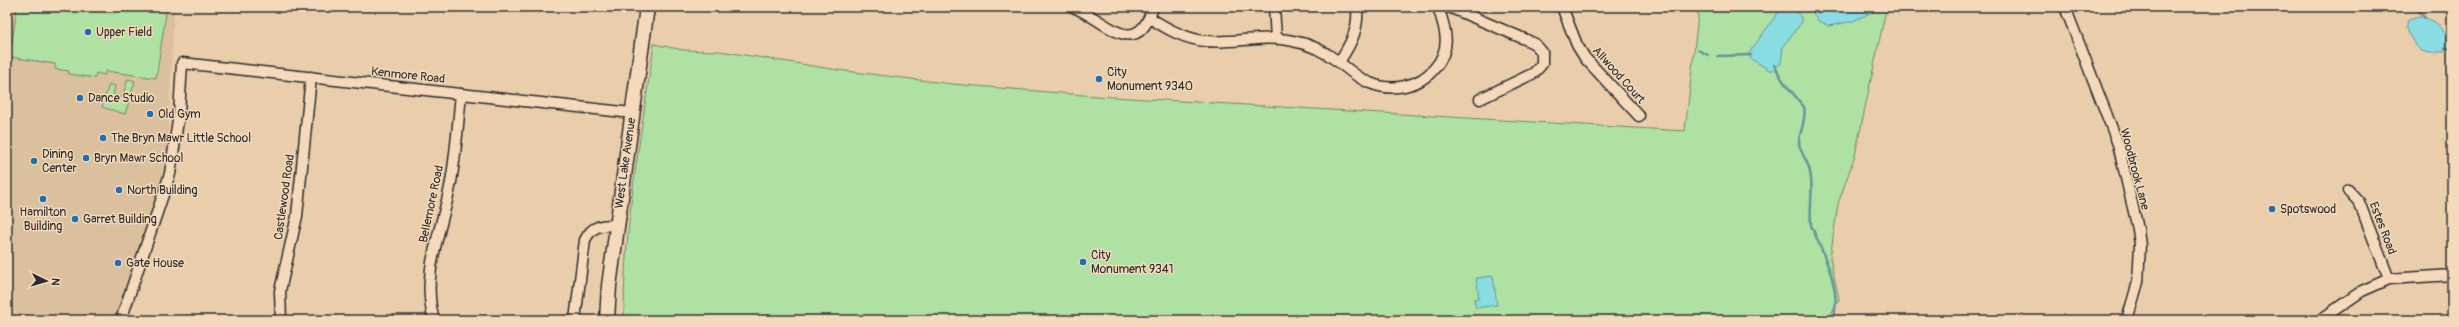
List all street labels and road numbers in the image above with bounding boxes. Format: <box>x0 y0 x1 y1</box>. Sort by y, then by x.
street label: Allwood Court <box>1589 44 1648 107</box>
street label: Kenmore Road <box>370 64 446 87</box>
street label: West Lake Avenue <box>612 117 639 210</box>
street label: Woodbrook Lane <box>2116 127 2153 212</box>
street label: Castlewood Road <box>271 153 298 241</box>
street label: Bellemore Road <box>416 164 447 244</box>
street label: Estes Road <box>2366 200 2399 257</box>

